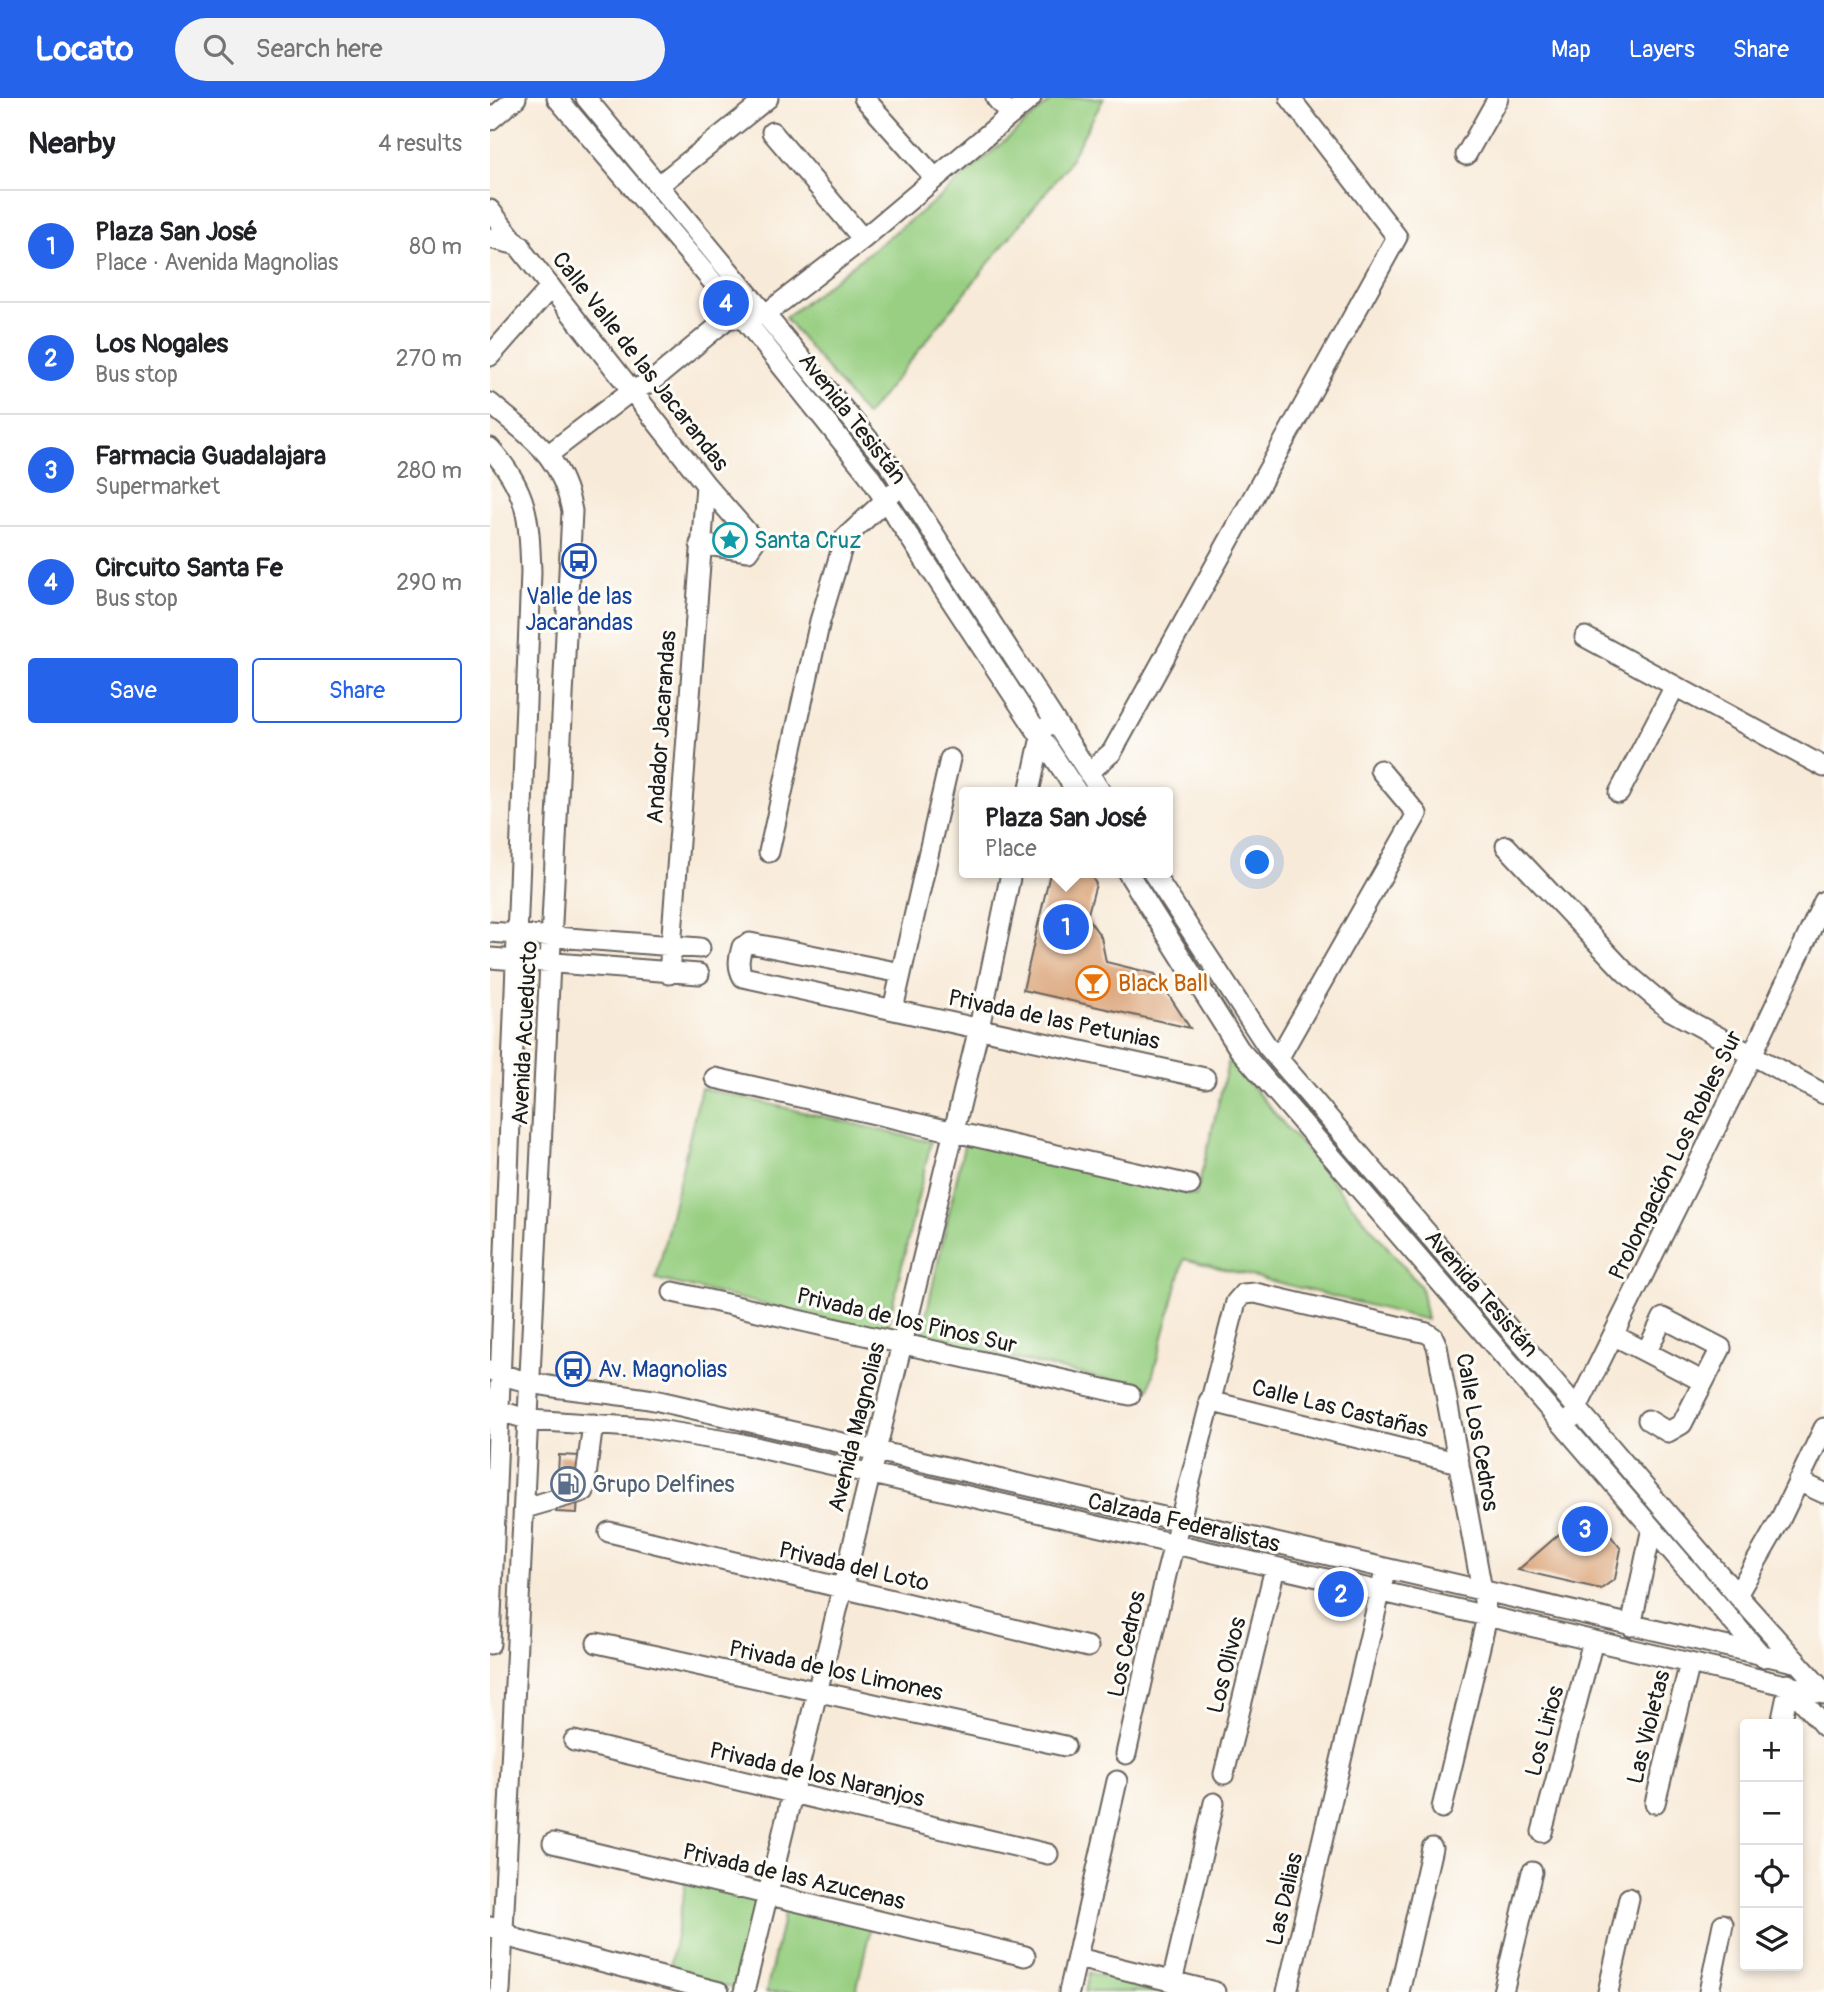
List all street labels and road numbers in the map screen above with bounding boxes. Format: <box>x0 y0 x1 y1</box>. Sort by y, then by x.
street label: Calle Valle de las Jacarandas <box>546 246 735 477</box>
street label: Avenida Tesistán <box>792 347 913 490</box>
street label: Andador Jacarandas <box>640 629 683 825</box>
street label: Avenida Acueducto <box>505 940 544 1126</box>
street label: Privada de las Petunias <box>946 983 1162 1056</box>
street label: Prolongación Los Robles Sur <box>1602 1026 1749 1285</box>
street label: Avenida Tesistán <box>1418 1224 1545 1363</box>
street label: Privada de los Pinos Sur <box>794 1281 1020 1360</box>
street label: Avenida Magnolias <box>821 1339 892 1515</box>
street label: Calle Los Cedros <box>1449 1351 1506 1513</box>
street label: Calle Las Castañas <box>1249 1373 1431 1444</box>
street label: Calzada Federalistas <box>1085 1486 1283 1559</box>
street label: Privada del Loto <box>776 1535 932 1598</box>
street label: Los Cedros <box>1101 1588 1152 1700</box>
street label: Los Olivos <box>1201 1614 1252 1716</box>
street label: Privada de los Limones <box>726 1634 945 1707</box>
street label: Las Violetas <box>1620 1667 1677 1787</box>
street label: Los Lirios <box>1518 1683 1570 1780</box>
street label: Privada de los Naranjos <box>707 1736 927 1813</box>
street label: Privada de las Azucenas <box>680 1837 908 1916</box>
street label: Las Dalias <box>1260 1850 1309 1948</box>

